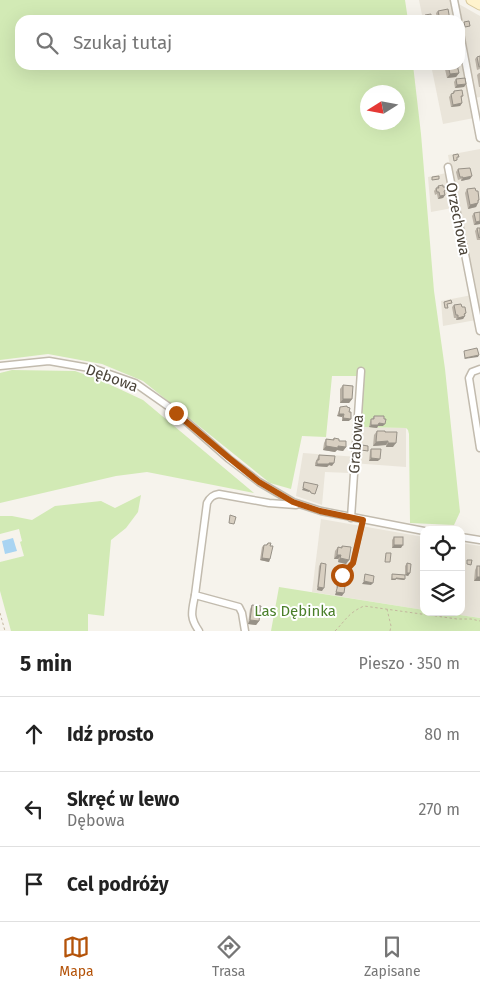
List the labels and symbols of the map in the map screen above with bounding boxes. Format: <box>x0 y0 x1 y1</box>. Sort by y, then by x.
north arrow <box>360 85 405 130</box>
street label: Orzechowa <box>442 181 474 257</box>
street label: Dębowa <box>83 360 141 396</box>
route end <box>165 402 188 425</box>
street label: Grabowa <box>345 414 367 474</box>
route start <box>331 564 354 587</box>
park label: Las Dębinka <box>254 602 336 620</box>

